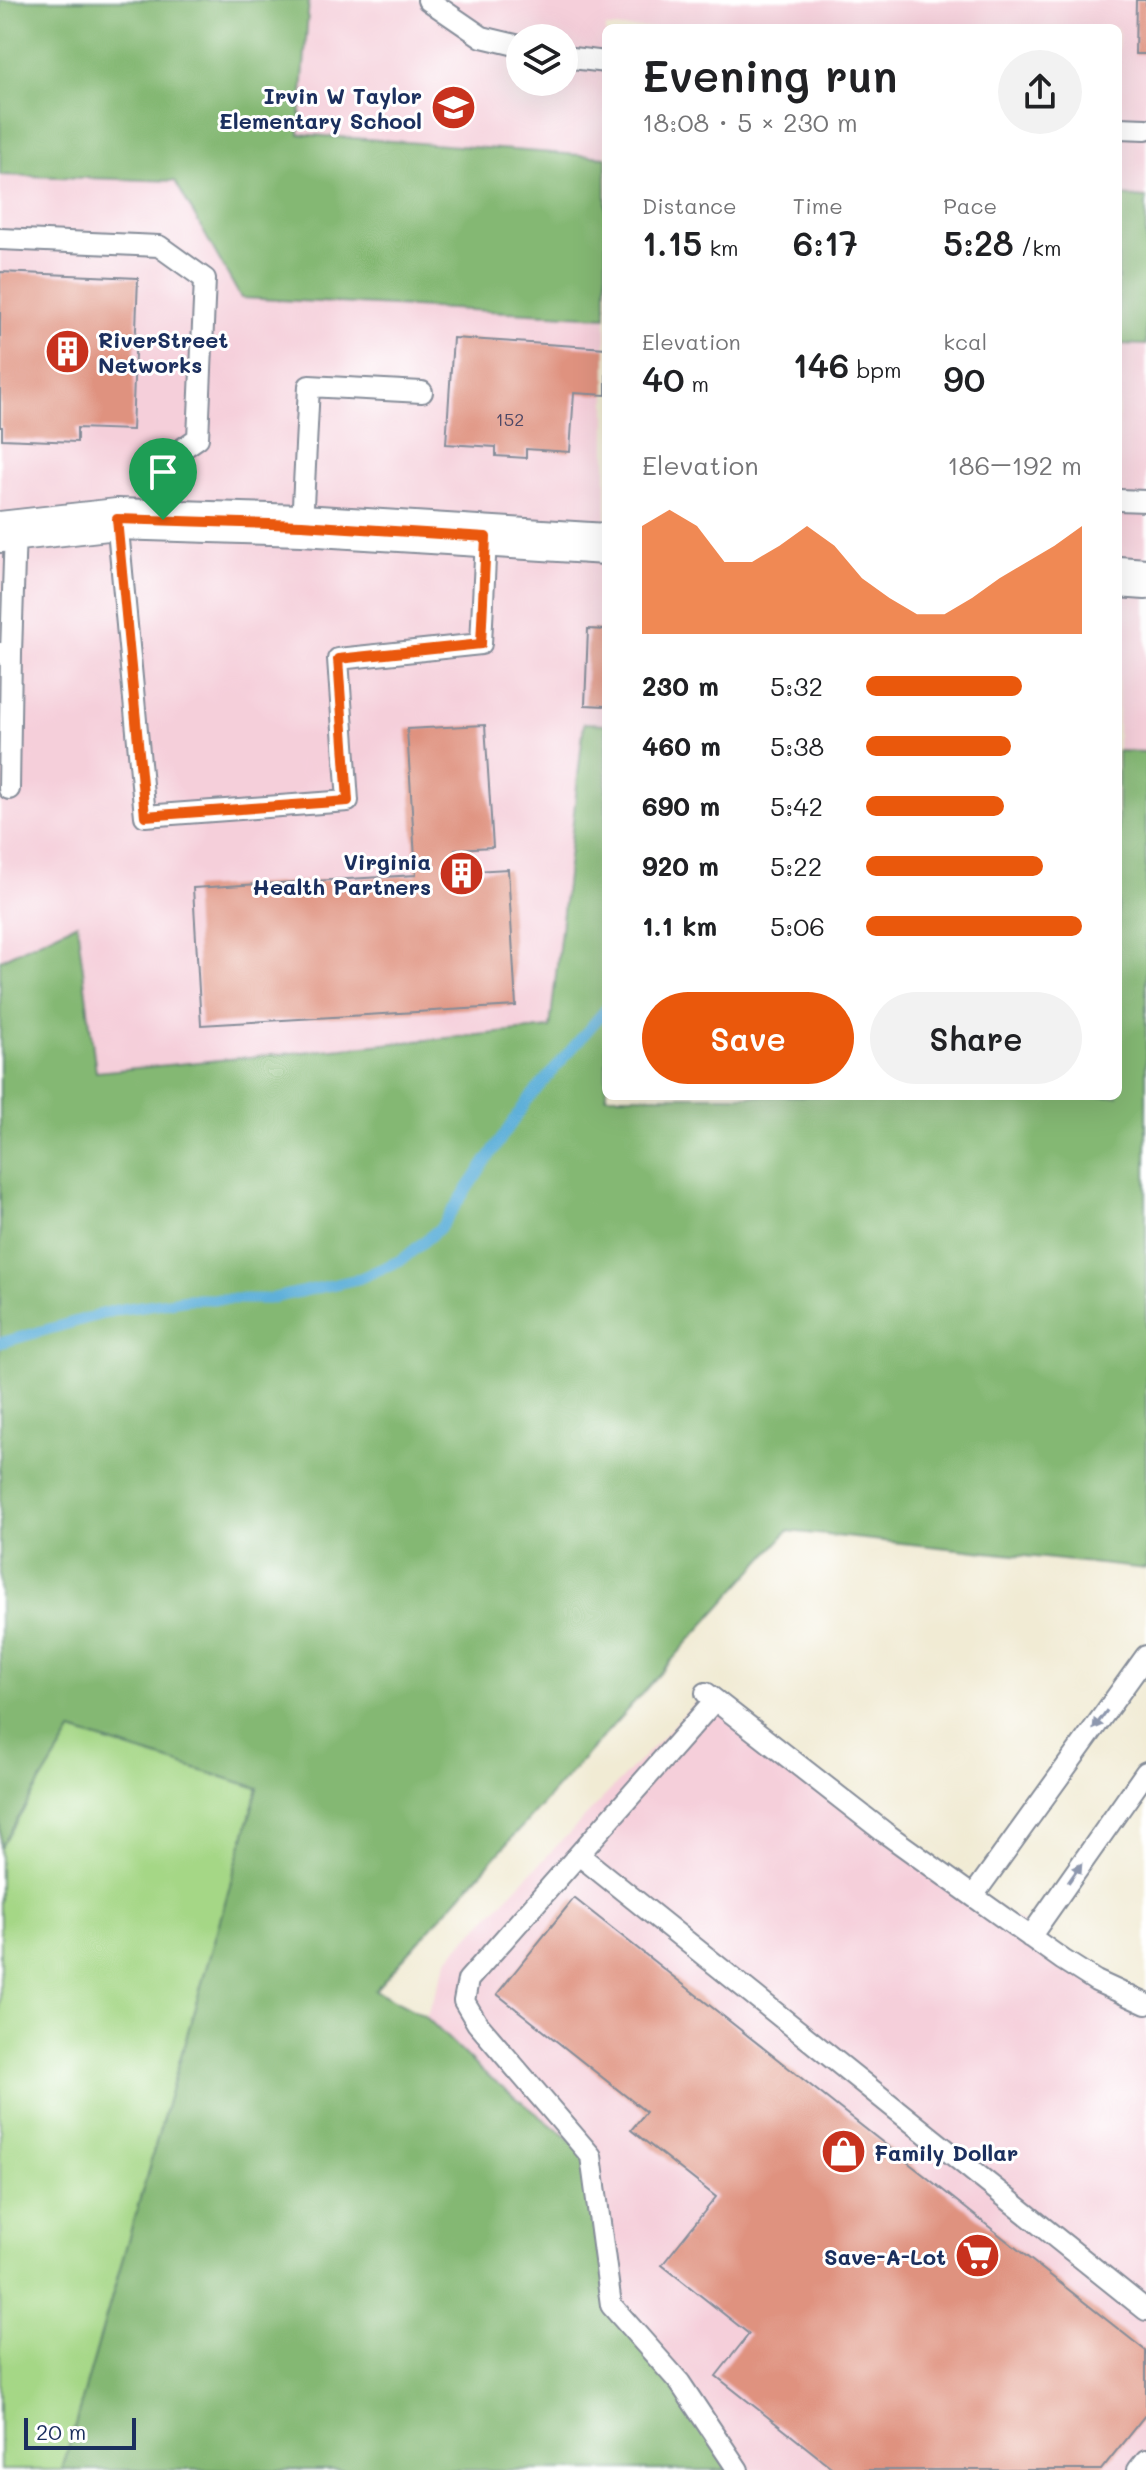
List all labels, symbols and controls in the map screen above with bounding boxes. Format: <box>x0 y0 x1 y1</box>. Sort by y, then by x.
map controls <box>506 24 578 96</box>
button: layers <box>506 24 578 96</box>
text: Evening run <box>642 46 897 103</box>
button: share <box>998 50 1082 134</box>
place label: Irvin W Taylor Elementary School <box>219 81 422 135</box>
school or university icon: Irvin W Taylor Elementary School <box>429 84 477 132</box>
text: 18:08 · 5 × 230 m <box>642 105 858 139</box>
text: Distance <box>642 191 737 220</box>
text: Time <box>793 191 843 220</box>
text: Pace <box>943 191 997 220</box>
text: 1.15 <box>642 220 702 265</box>
text: 6:17 <box>793 220 858 265</box>
text: 5:28 <box>943 220 1014 265</box>
text: km <box>702 233 739 262</box>
text: /km <box>1014 233 1062 262</box>
place label: RiverStreet Networks <box>98 325 228 379</box>
text: Elevation <box>642 327 741 356</box>
text: kcal <box>943 327 987 356</box>
building icon: RiverStreet Networks <box>43 328 91 376</box>
text: 146 <box>793 342 849 387</box>
text: bpm <box>849 355 902 384</box>
text: 40 <box>642 356 685 401</box>
text: 90 <box>943 356 985 401</box>
text: m <box>685 369 709 398</box>
house number: 152 <box>496 407 524 431</box>
pin <box>129 438 197 520</box>
text: Elevation <box>642 448 759 482</box>
text: 186–192 m <box>947 448 1082 482</box>
icon: arrive <box>141 450 185 494</box>
text: 230 m <box>642 669 719 703</box>
text: 5:32 <box>770 669 823 703</box>
text: 460 m <box>642 729 721 763</box>
text: 5:38 <box>770 729 824 763</box>
text: 690 m <box>642 789 720 823</box>
text: 5:42 <box>770 789 823 823</box>
place label: Virginia Health Partners <box>252 847 431 901</box>
text: 920 m <box>642 849 719 883</box>
text: 5:22 <box>770 849 822 883</box>
building icon: Virginia Health Partners <box>438 850 486 898</box>
text: 1.1 km <box>642 909 717 943</box>
text: 5:06 <box>770 909 825 943</box>
button: Save <box>642 992 854 1084</box>
button: Share <box>870 992 1082 1084</box>
one-way arrow <box>1093 1709 1109 1730</box>
one-way arrow <box>1067 1863 1082 1884</box>
shop icon: Family Dollar <box>819 2128 867 2176</box>
place label: Family Dollar <box>874 2138 1018 2167</box>
supermarket icon: Save-A-Lot <box>953 2232 1001 2280</box>
place label: Save-A-Lot <box>824 2242 946 2271</box>
scale bar <box>24 2414 136 2450</box>
text: 20 m <box>36 2417 86 2446</box>

